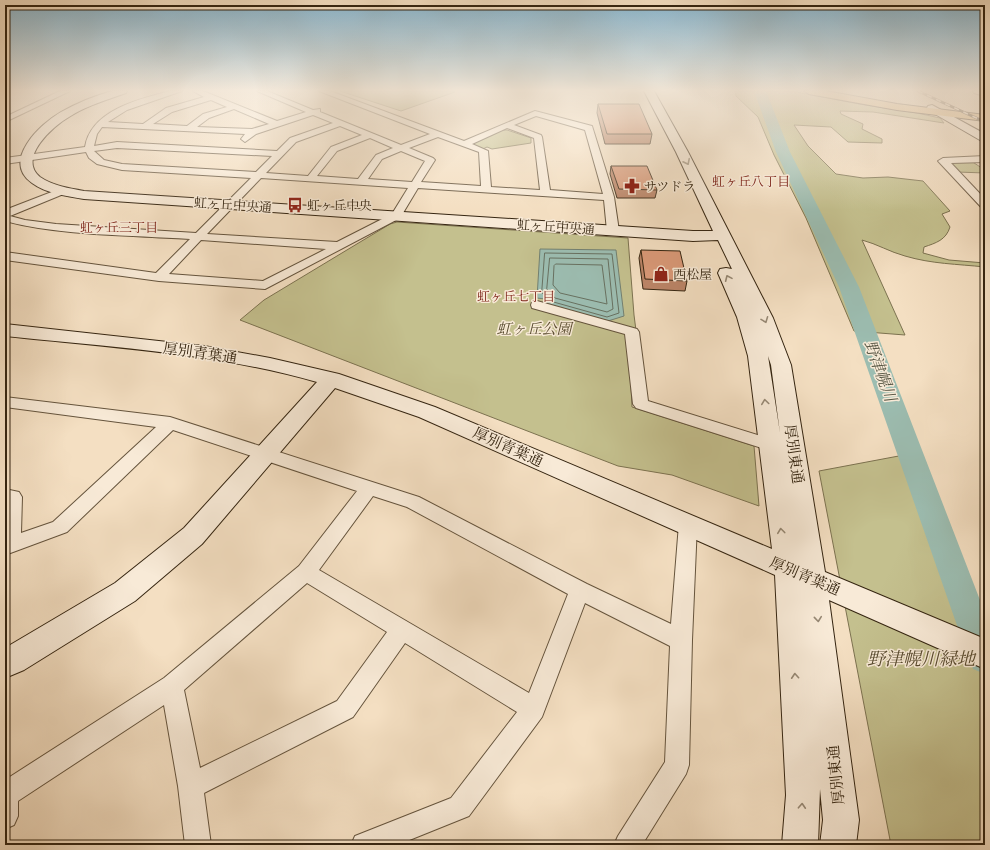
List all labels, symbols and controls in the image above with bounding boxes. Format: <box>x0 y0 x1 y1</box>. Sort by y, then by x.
one-way arrow <box>682 158 690 166</box>
district label: 虹ヶ丘八丁目 <box>712 173 790 190</box>
pharmacy icon: サツドラ <box>623 177 641 195</box>
place label: サツドラ <box>644 178 695 195</box>
street label: 虹ヶ丘中央通 <box>193 194 273 216</box>
bus stop icon: 虹ヶ丘中央 <box>286 196 304 214</box>
place label: 虹ヶ丘中央 <box>307 197 372 214</box>
street label: 虹ヶ丘中央通 <box>516 216 596 238</box>
district label: 虹ヶ丘三丁目 <box>80 219 158 236</box>
shop icon: 西松屋 <box>652 265 670 283</box>
place label: 西松屋 <box>673 266 712 283</box>
one-way arrow <box>725 274 733 281</box>
district label: 虹ヶ丘七丁目 <box>477 288 555 305</box>
one-way arrow <box>760 316 768 324</box>
park label: 虹ヶ丘公園 <box>496 319 574 339</box>
water label: 野津幌川 <box>859 337 902 407</box>
street label: 厚別青葉通 <box>161 338 239 368</box>
one-way arrow <box>761 399 770 405</box>
street label: 厚別青葉通 <box>470 423 546 471</box>
street label: 厚別東通 <box>780 423 808 485</box>
one-way arrow <box>777 528 786 534</box>
street label: 厚別青葉通 <box>767 552 843 600</box>
one-way arrow <box>813 616 822 622</box>
park label: 野津幌川緑地 <box>867 647 977 671</box>
one-way arrow <box>791 673 800 679</box>
street label: 厚別東通 <box>823 744 849 806</box>
one-way arrow <box>798 803 807 809</box>

